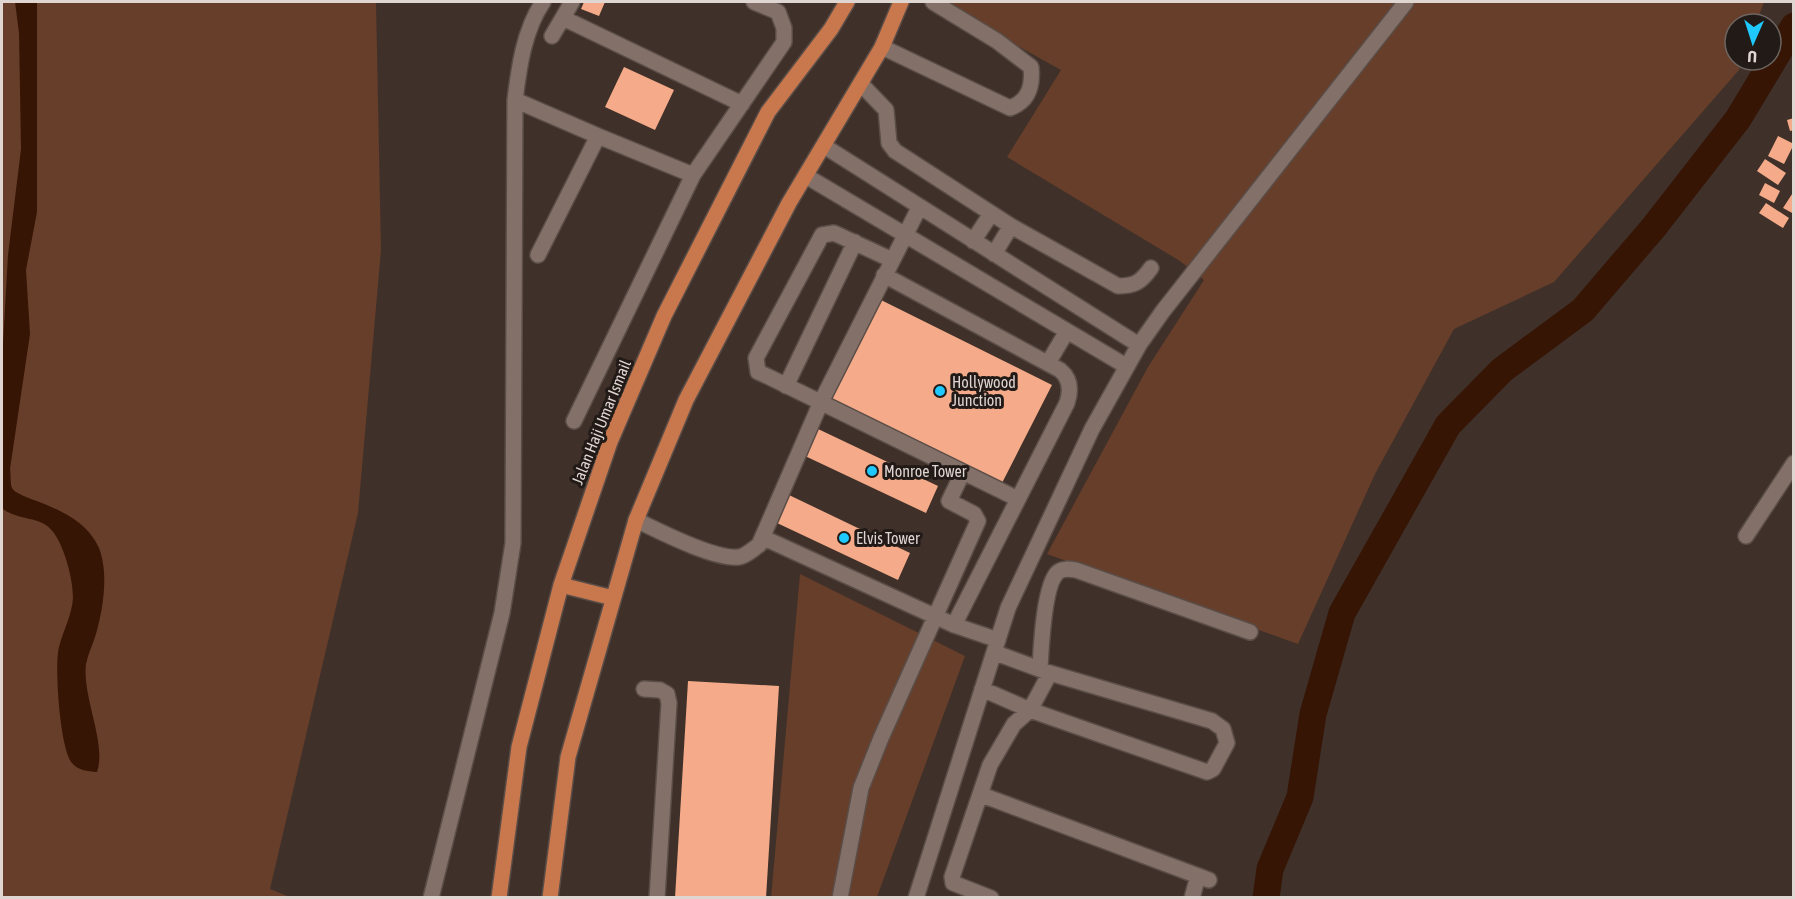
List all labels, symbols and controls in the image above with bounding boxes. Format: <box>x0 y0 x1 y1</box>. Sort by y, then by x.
north arrow <box>1723 12 1783 72</box>
text: U <box>1747 48 1757 66</box>
street label: Jalan Haji Umar Ismail <box>568 357 635 487</box>
place label: Hollywood Junction <box>952 373 1016 409</box>
marker: Hollywood Junction <box>933 384 947 398</box>
place label: Monroe Tower <box>884 462 967 480</box>
marker: Monroe Tower <box>865 464 879 478</box>
place label: Elvis Tower <box>856 529 920 547</box>
marker: Elvis Tower <box>837 531 851 545</box>

